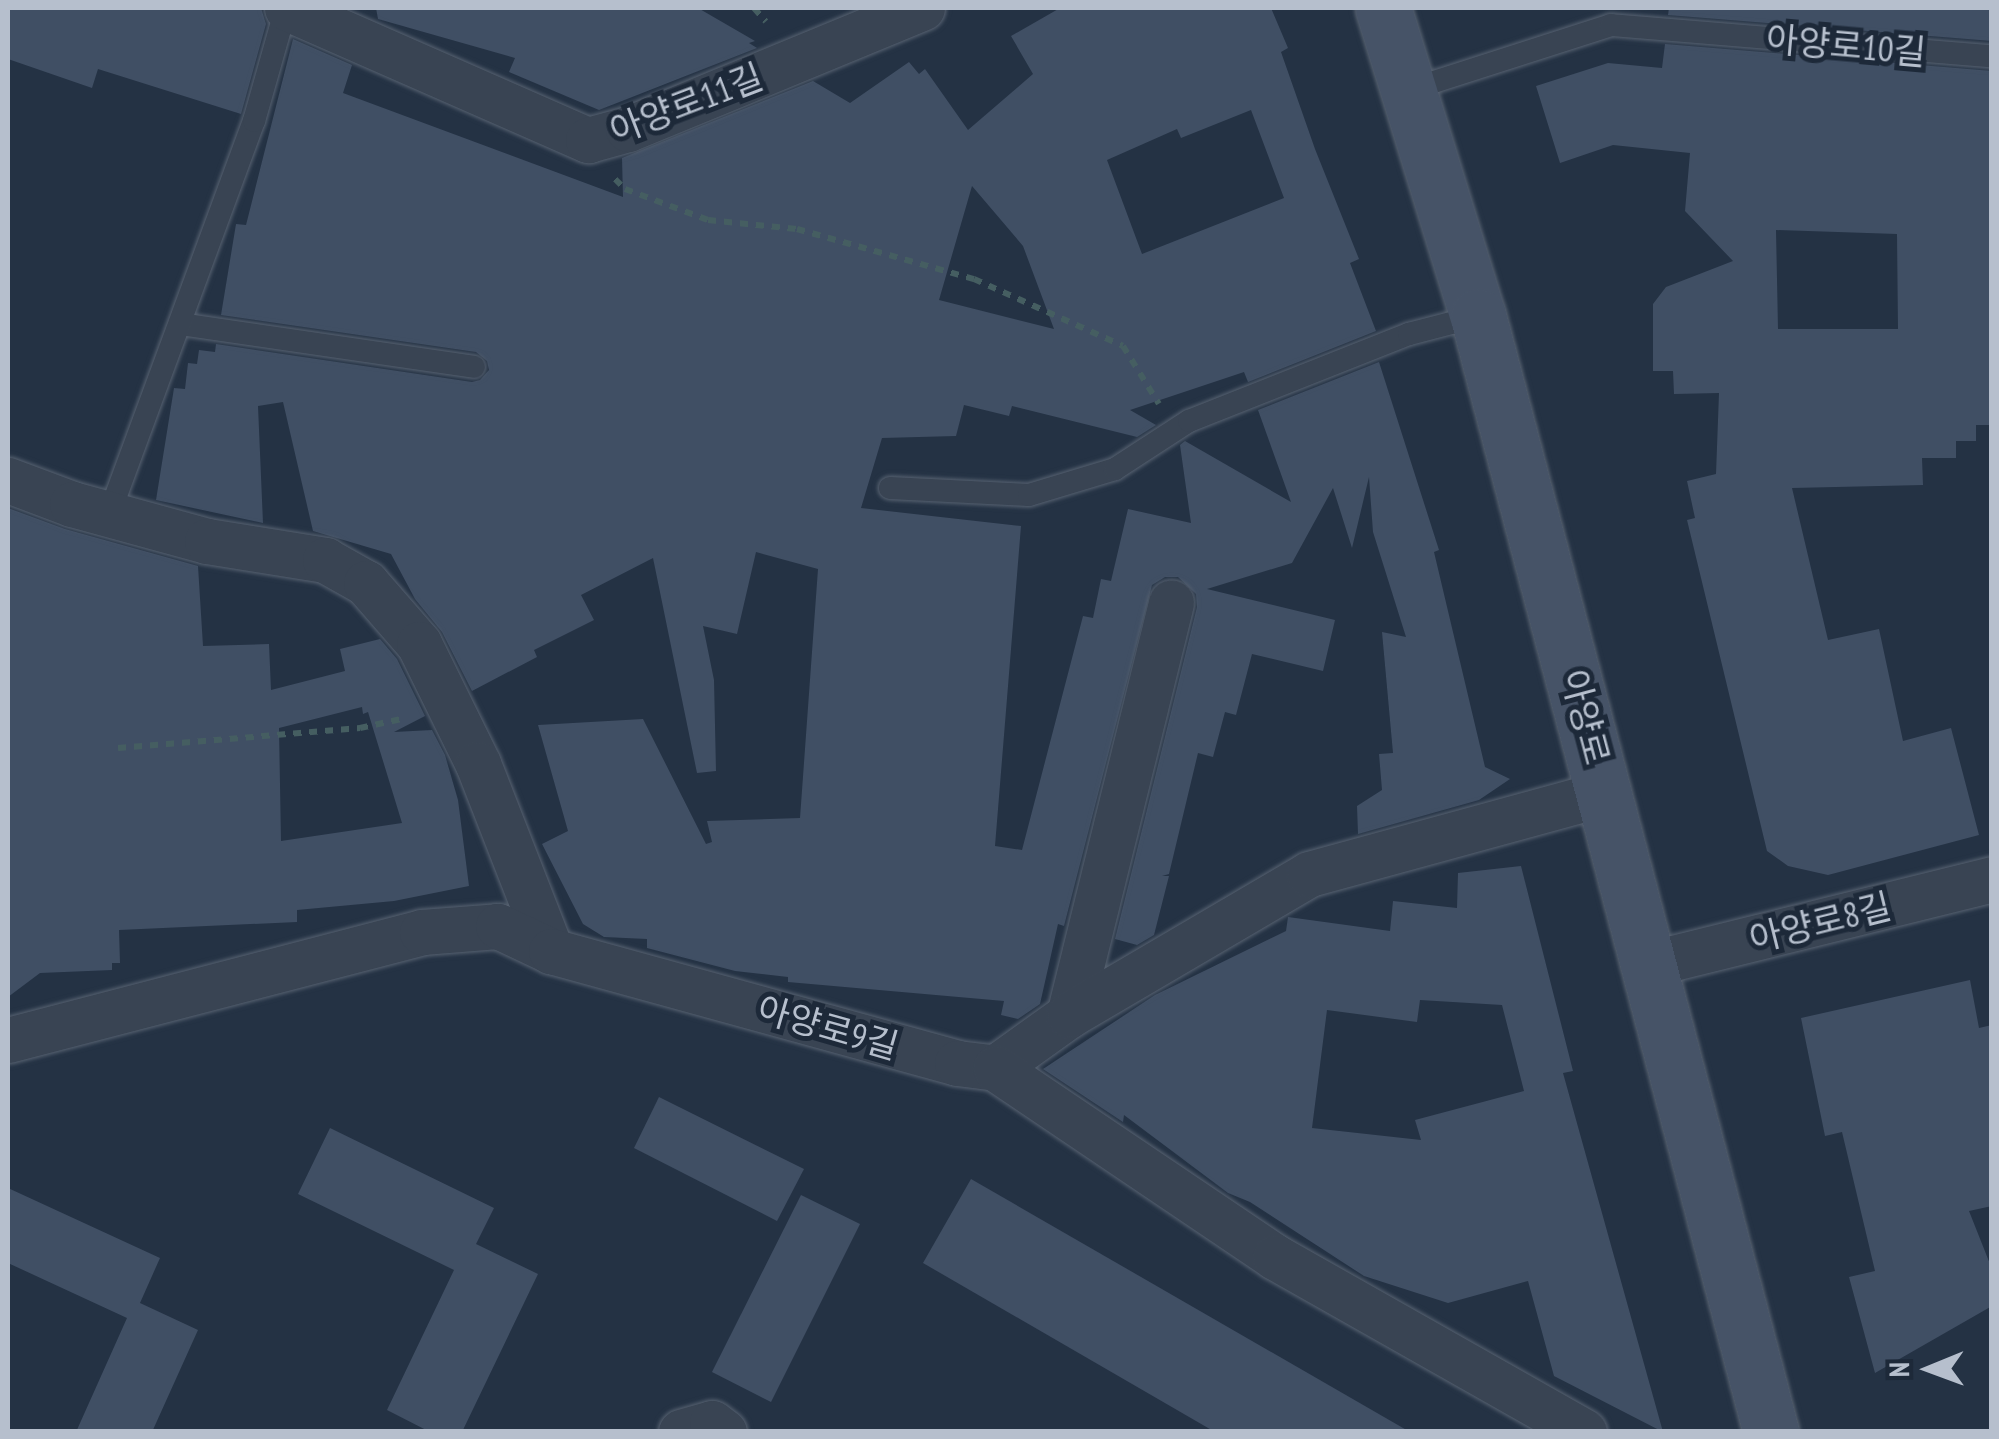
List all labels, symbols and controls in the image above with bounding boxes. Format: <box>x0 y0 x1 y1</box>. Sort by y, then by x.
street label: 아양로10길 <box>1764 17 1928 73</box>
street label: 아양로11길 <box>604 55 768 151</box>
street label: 아양로 <box>1553 665 1619 769</box>
street label: 아양로8길 <box>1745 884 1895 960</box>
street label: 아양로9길 <box>753 987 903 1067</box>
north arrow <box>1879 1319 1979 1419</box>
text: N <box>1880 1362 1917 1377</box>

